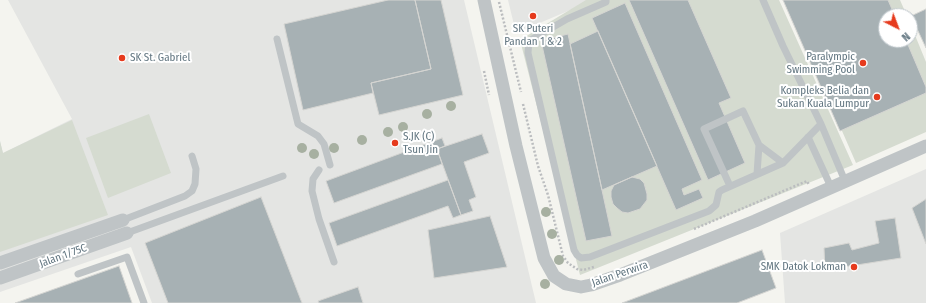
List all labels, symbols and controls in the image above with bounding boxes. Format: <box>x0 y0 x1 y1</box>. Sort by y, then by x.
north arrow <box>878 8 918 48</box>
marker: SK Puteri Pandan 1 & 2 <box>528 11 538 21</box>
place label: SK Puteri Pandan 1 & 2 <box>504 22 562 48</box>
text: N <box>899 30 912 44</box>
place label: Paralympic Swimming Pool <box>786 50 855 76</box>
place label: SK St. Gabriel <box>130 51 190 65</box>
marker: SK St. Gabriel <box>117 53 127 63</box>
marker: Paralympic Swimming Pool <box>858 58 868 68</box>
place label: Kompleks Belia dan Sukan Kuala Lumpur <box>777 84 869 110</box>
marker: Kompleks Belia dan Sukan Kuala Lumpur <box>872 92 882 102</box>
place label: S.JK (C) Tsun Jin <box>403 130 438 156</box>
marker: S.JK (C) Tsun Jin <box>390 138 400 148</box>
street label: Jalan 1/75C <box>38 241 88 271</box>
street label: Jalan Perwira <box>590 258 650 290</box>
place label: SMK Datok Lokman <box>761 260 846 274</box>
marker: SMK Datok Lokman <box>849 262 859 272</box>

